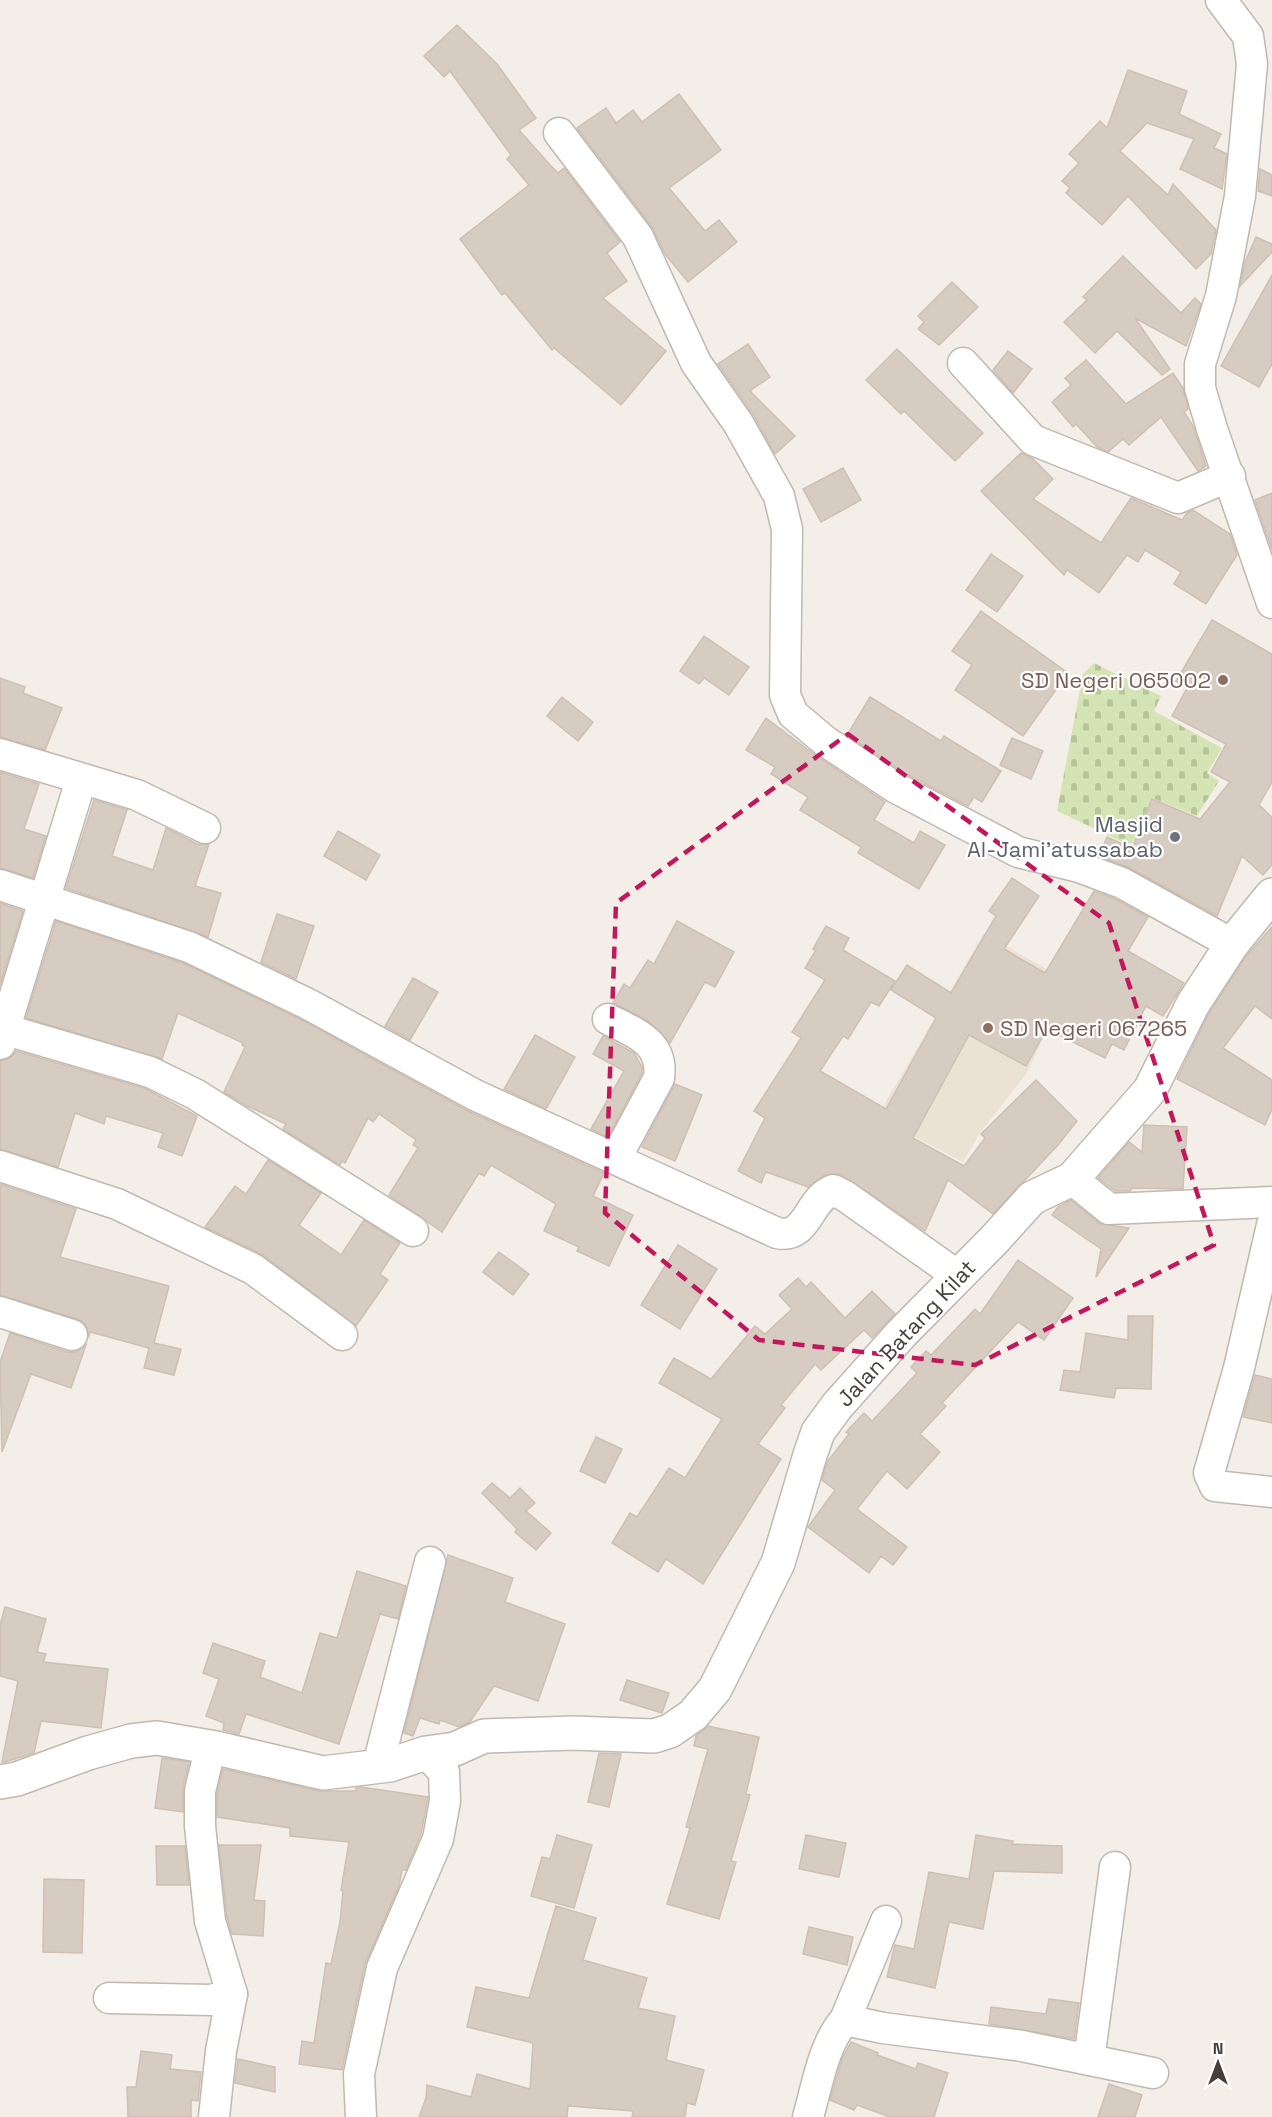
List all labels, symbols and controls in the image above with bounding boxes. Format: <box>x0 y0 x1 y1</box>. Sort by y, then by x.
place label: SD Negeri 065002 <box>1021 666 1211 694</box>
marker: SD Negeri 065002 <box>1216 673 1230 687</box>
place label: Masjid Al-Jami'atussabab <box>967 810 1163 863</box>
marker: Masjid Al-Jami'atussabab <box>1168 830 1182 844</box>
place label: SD Negeri 067265 <box>1000 1014 1187 1042</box>
marker: SD Negeri 067265 <box>981 1021 995 1035</box>
street label: Jalan Batang Kilat <box>831 1254 981 1412</box>
north arrow <box>1188 2033 1248 2093</box>
text: N <box>1213 2038 1223 2059</box>

